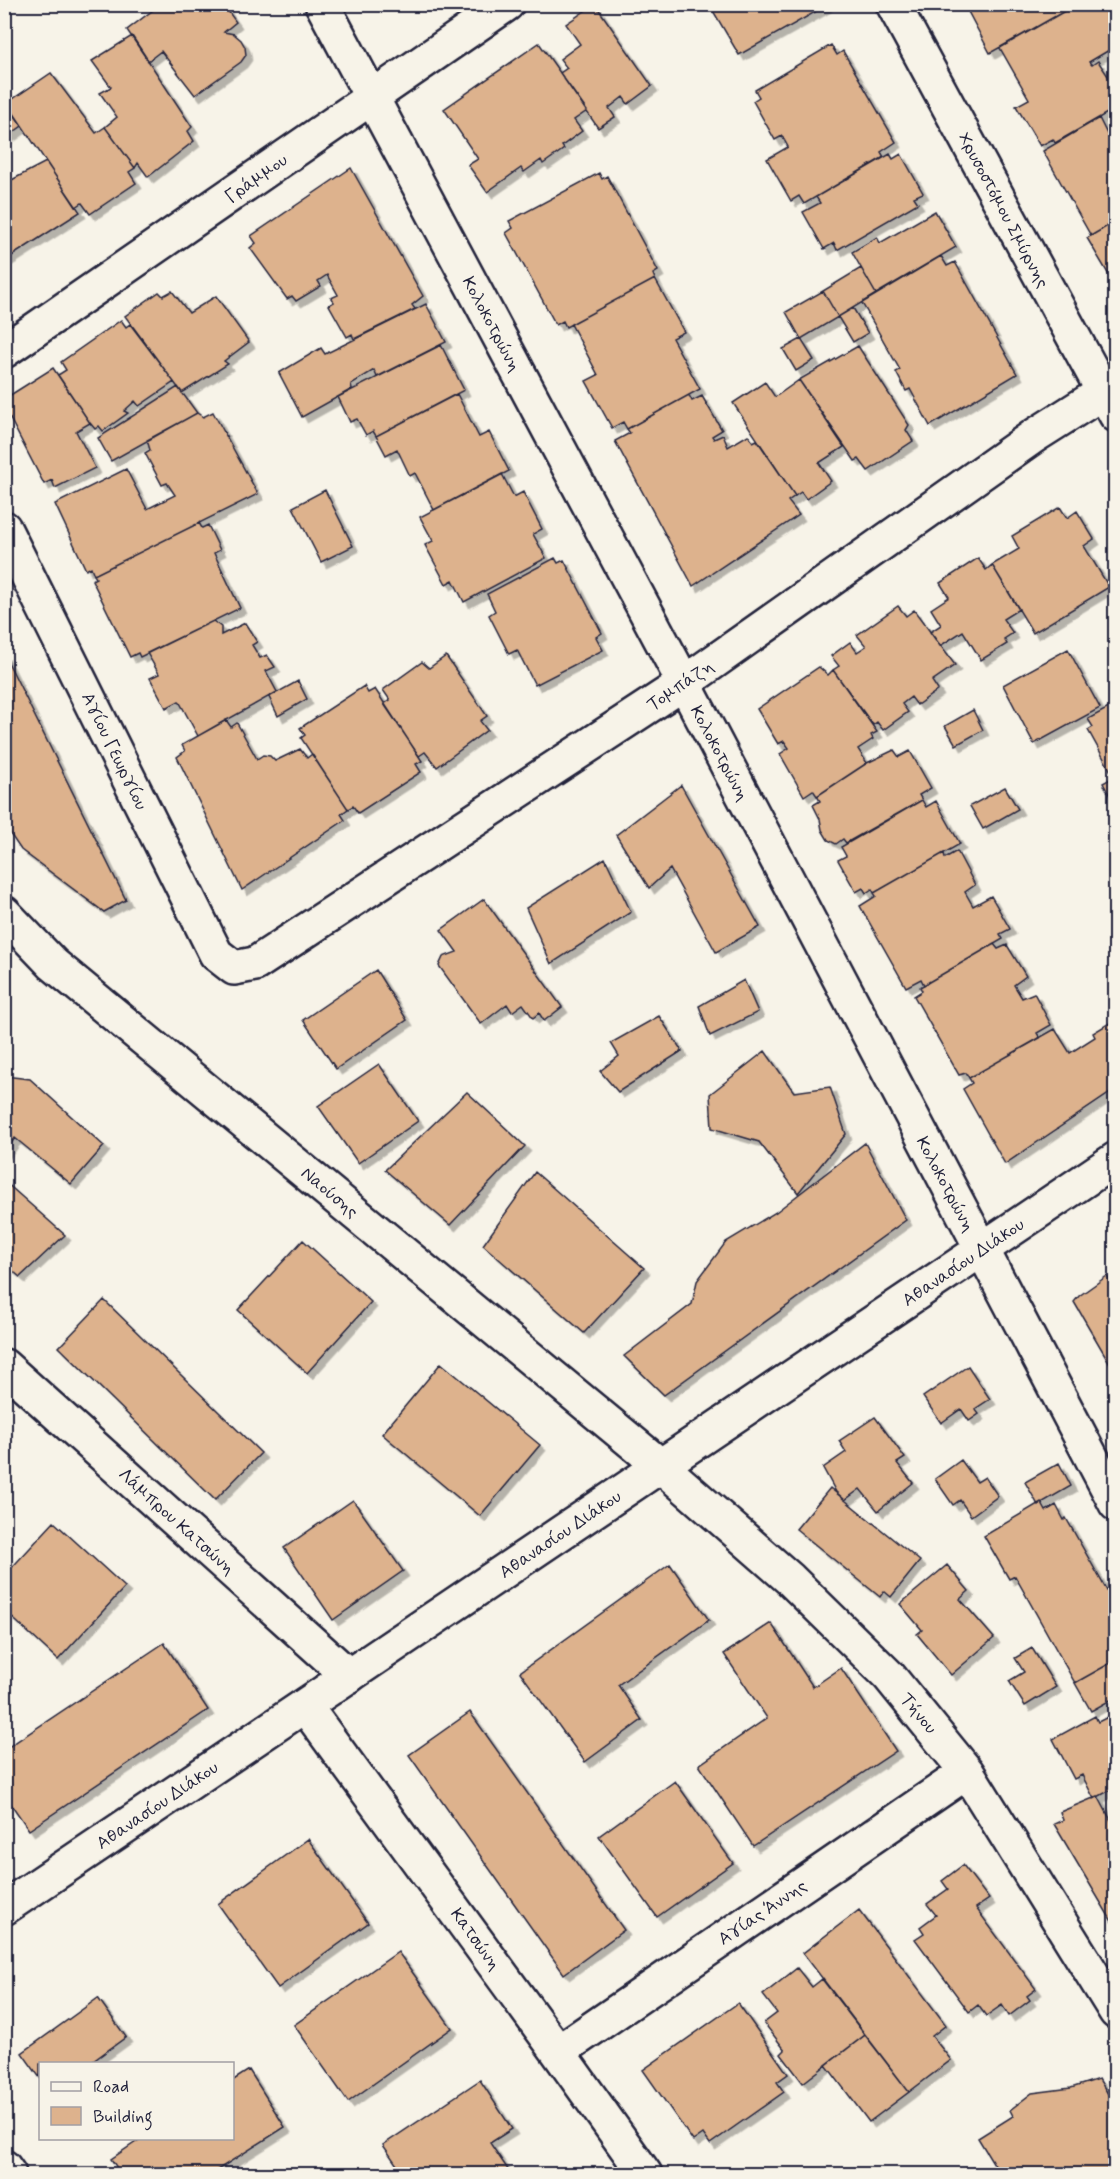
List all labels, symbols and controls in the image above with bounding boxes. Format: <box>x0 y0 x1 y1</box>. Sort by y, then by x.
street label: Χρυσοστόμου Σμύρνης <box>952 128 1054 293</box>
street label: Γράμμου <box>220 149 293 209</box>
street label: Κολοκοτρώνη <box>456 273 526 376</box>
street label: Τομπάζη <box>642 655 719 717</box>
street label: Αγίου Γεωργίου <box>75 689 153 814</box>
street label: Κολοκοτρώνη <box>684 702 754 805</box>
street label: Κολοκοτρώνη <box>910 1133 980 1236</box>
street label: Ναούσης <box>296 1162 363 1224</box>
street label: Αθανασίου Διάκου <box>898 1213 1029 1313</box>
street label: Λάμπρου Κατσώνη <box>113 1463 240 1581</box>
street label: Αθανασίου Διάκου <box>495 1485 626 1585</box>
street label: Τήνου <box>894 1688 942 1739</box>
street label: Αθανασίου Διάκου <box>92 1756 223 1856</box>
street label: Αγίας Άννης <box>713 1874 812 1951</box>
street label: Κατσώνη <box>444 1904 506 1976</box>
legend <box>39 2062 234 2140</box>
text: Road <box>93 2075 129 2099</box>
text: Building <box>93 2105 153 2131</box>

